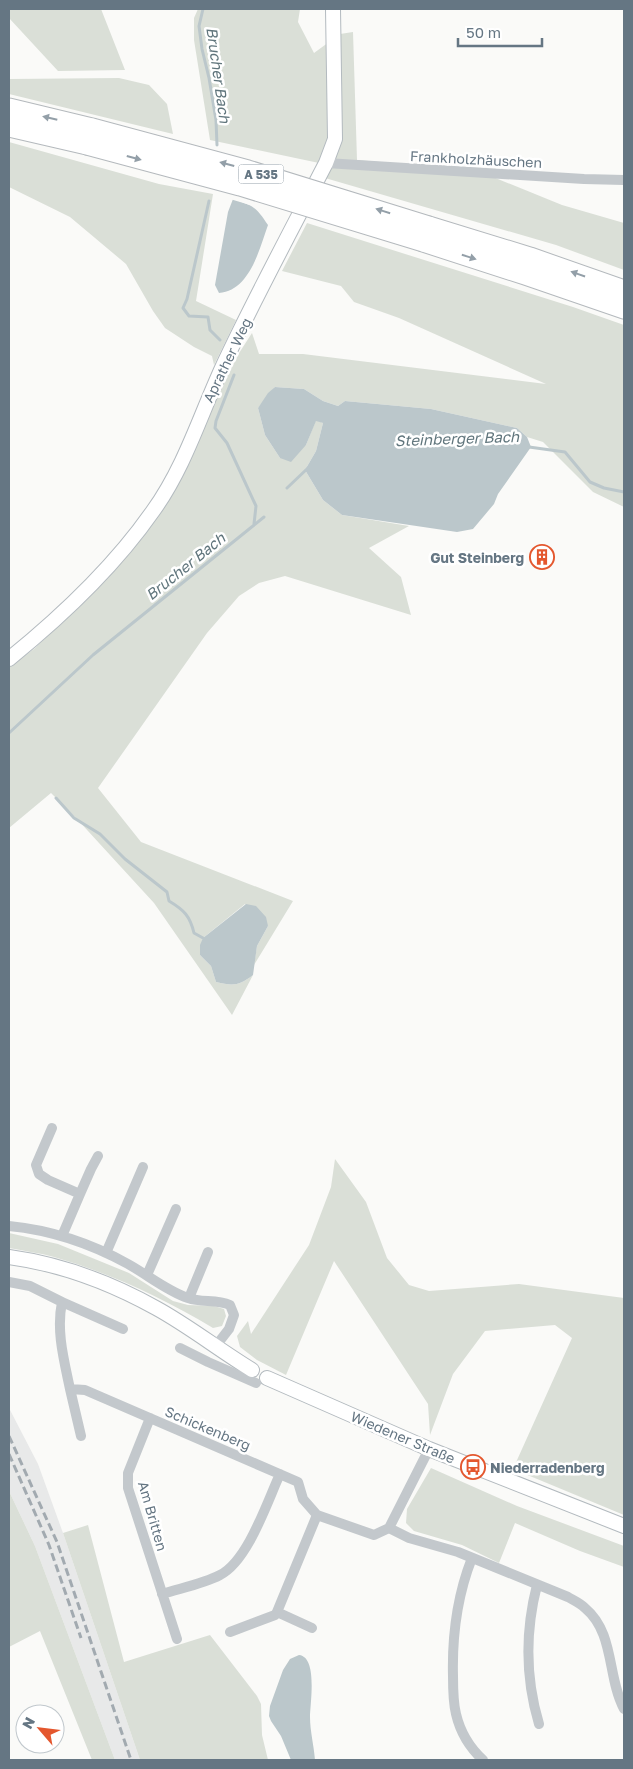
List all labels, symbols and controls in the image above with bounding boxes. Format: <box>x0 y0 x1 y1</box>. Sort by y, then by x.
scale bar <box>458 15 542 47</box>
text: 50 m <box>466 23 501 41</box>
water label: Brucher Bach <box>203 26 235 125</box>
one-way arrow <box>43 114 58 122</box>
street label: Frankholzhäuschen <box>410 147 542 171</box>
one-way arrow <box>127 154 142 162</box>
one-way arrow <box>220 160 235 168</box>
road number: A 535 <box>238 164 284 183</box>
one-way arrow <box>375 207 390 215</box>
one-way arrow <box>462 254 477 261</box>
one-way arrow <box>570 270 585 278</box>
street label: Aprather Weg <box>199 315 255 405</box>
water label: Steinberger Bach <box>395 427 520 450</box>
water label: Brucher Bach <box>142 528 229 603</box>
building icon: Gut Steinberg <box>529 544 555 570</box>
place label: Gut Steinberg <box>430 549 524 566</box>
street label: Schickenberg <box>163 1402 253 1454</box>
street label: Wiedener Straße <box>348 1407 458 1467</box>
bus stop icon: Niederradenberg <box>460 1454 486 1480</box>
place label: Niederradenberg <box>490 1459 605 1476</box>
street label: Am Britten <box>135 1479 171 1553</box>
north arrow <box>15 1704 65 1754</box>
text: N <box>18 1714 38 1731</box>

